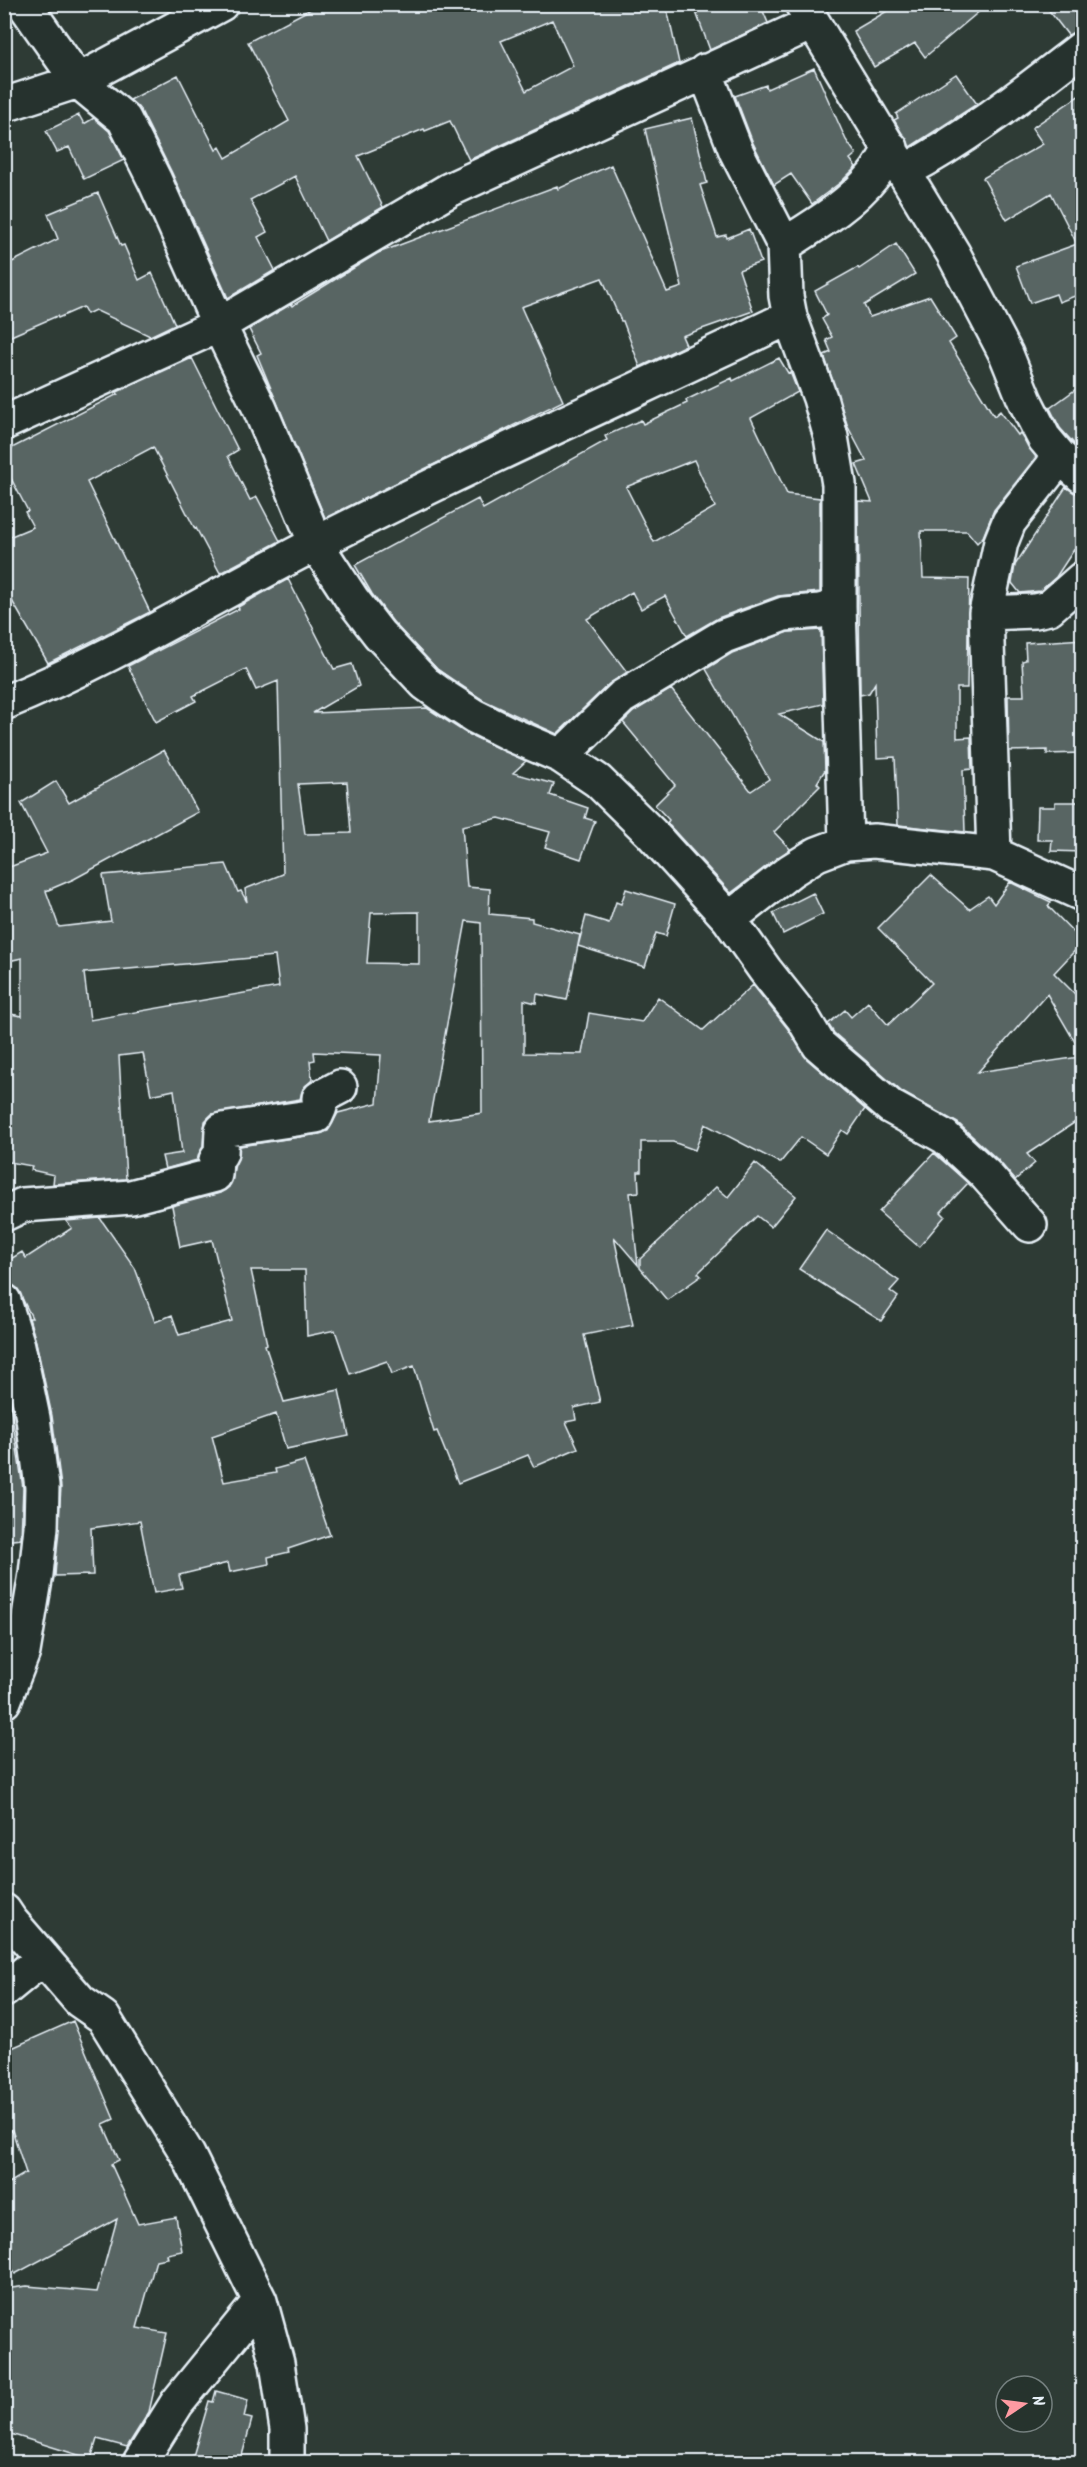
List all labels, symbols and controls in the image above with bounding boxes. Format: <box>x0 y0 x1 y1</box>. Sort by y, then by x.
north arrow <box>994 2374 1054 2434</box>
text: N <box>1024 2393 1050 2409</box>

